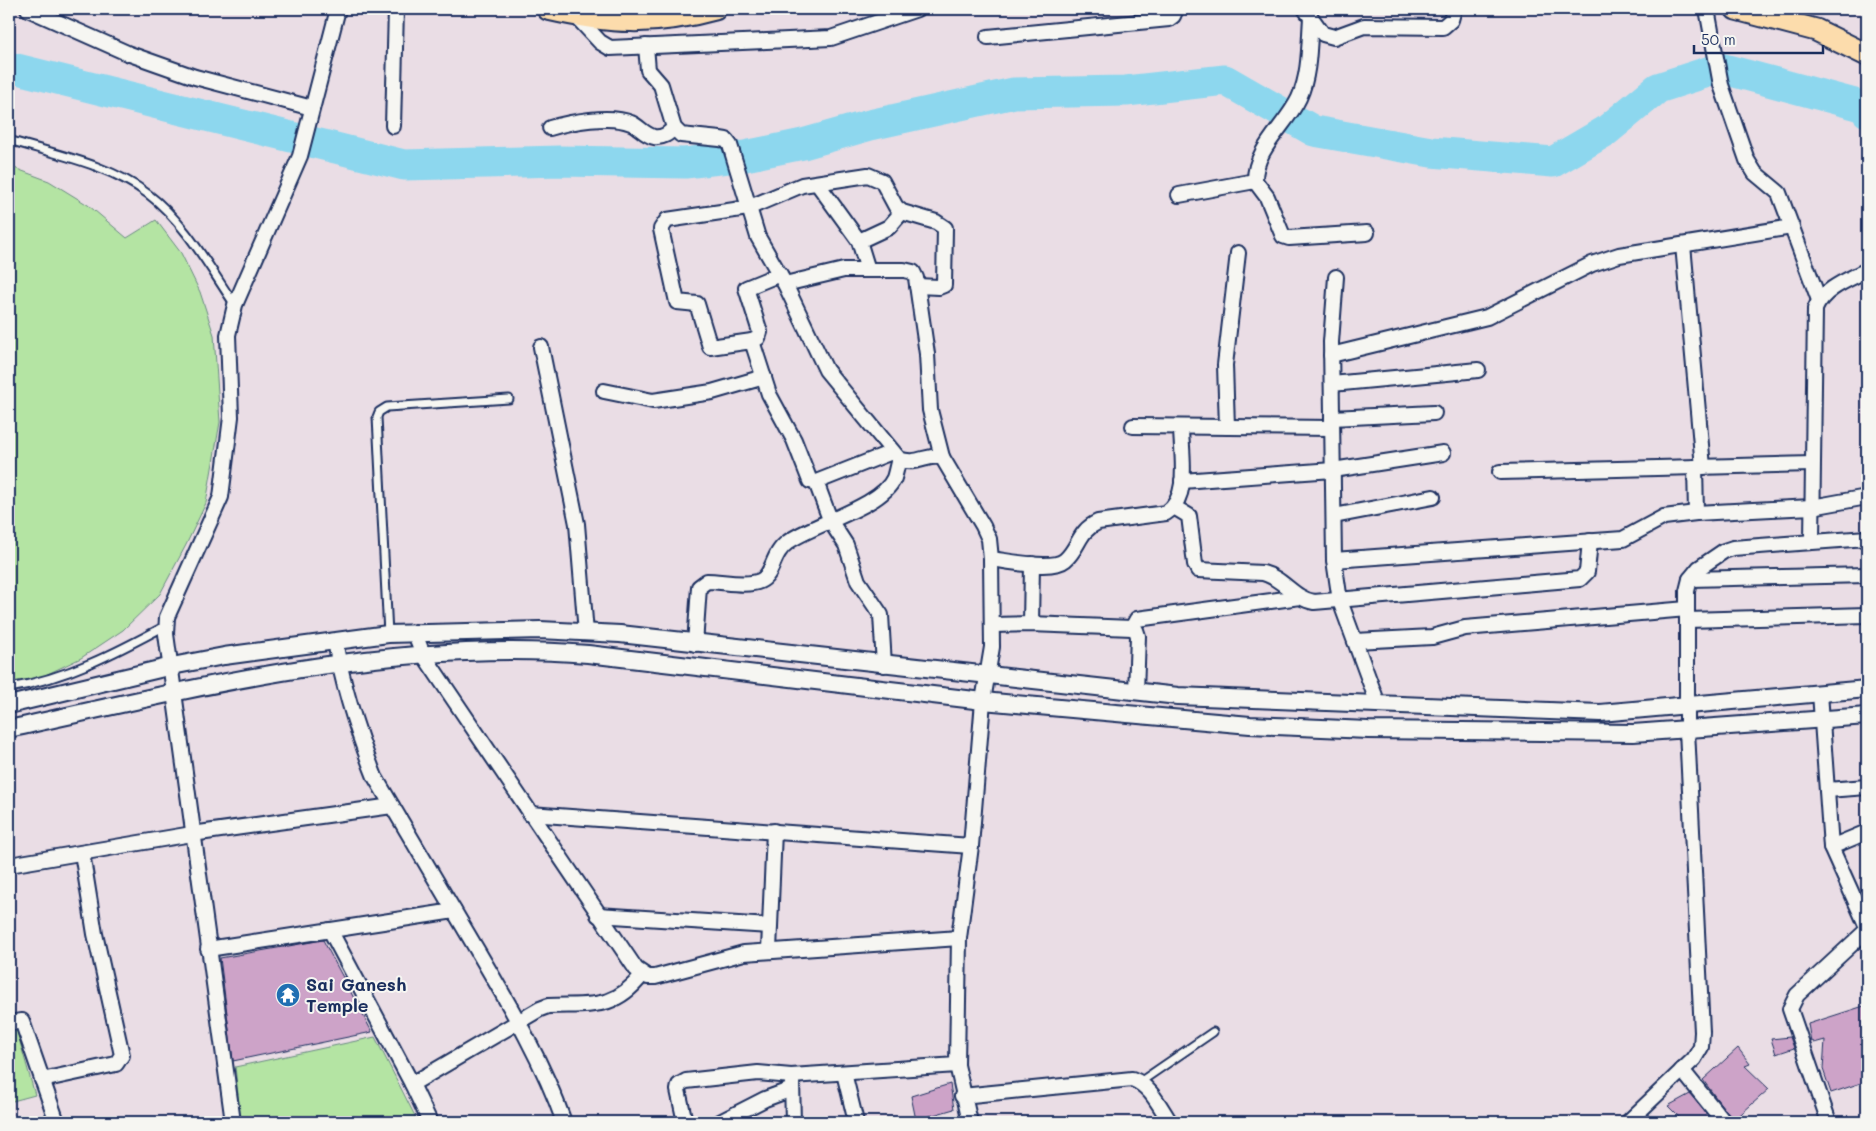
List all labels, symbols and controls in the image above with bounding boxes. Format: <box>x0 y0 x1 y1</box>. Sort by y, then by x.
scale bar <box>1694 22 1822 54</box>
text: 50 m <box>1701 29 1736 49</box>
place label: Sai Ganesh Temple <box>306 972 406 1017</box>
temple icon: Sai Ganesh Temple <box>275 982 301 1008</box>

